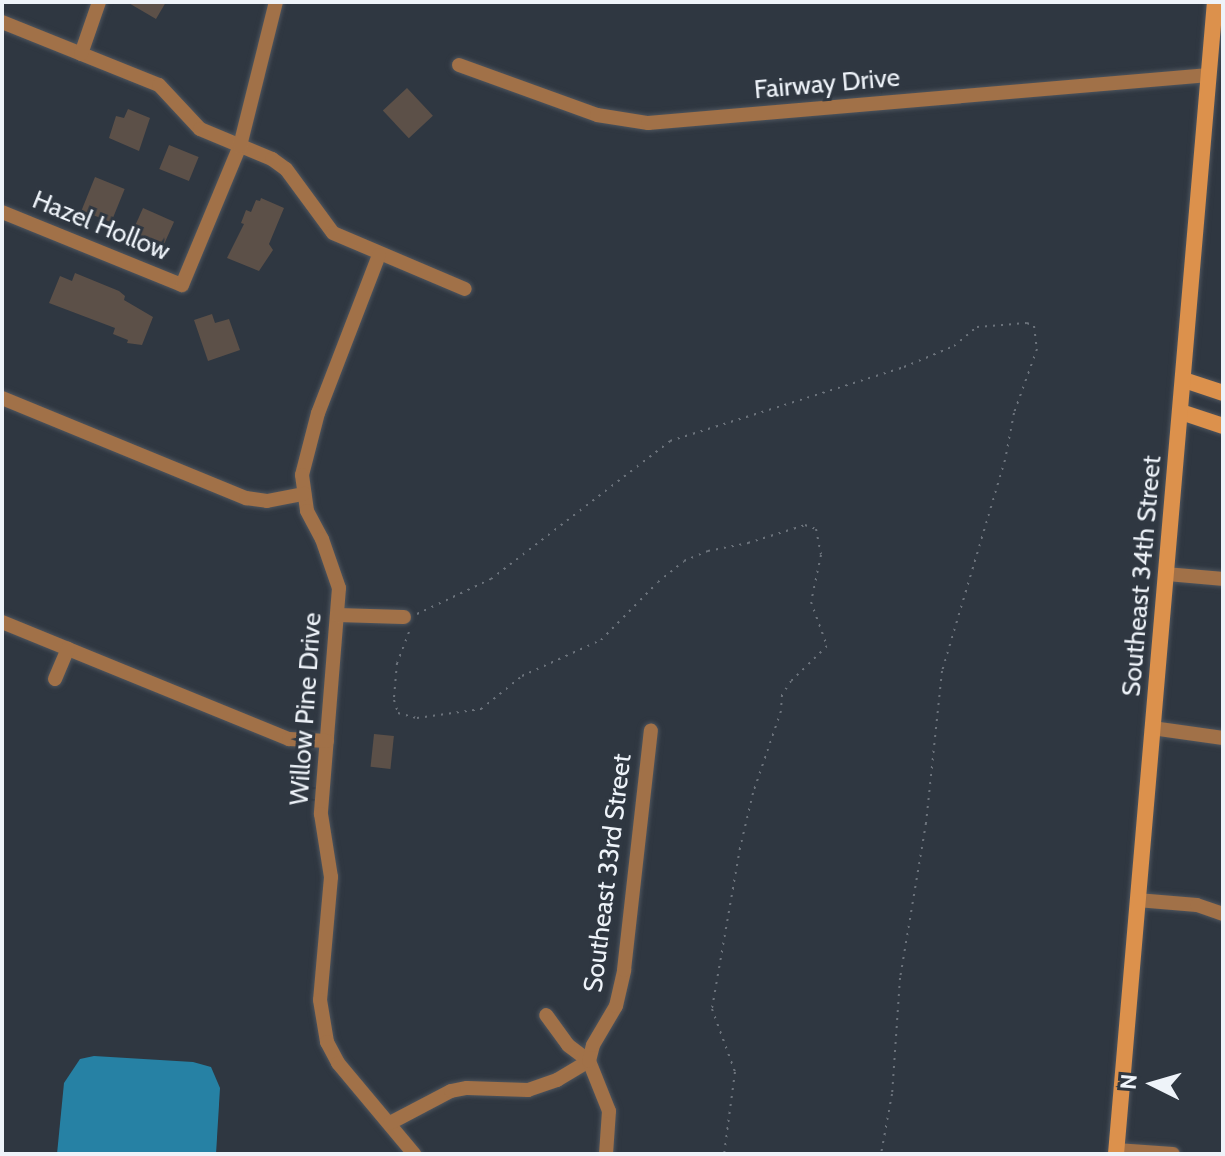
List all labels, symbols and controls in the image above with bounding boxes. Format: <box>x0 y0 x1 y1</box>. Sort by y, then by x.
street label: Fairway Drive <box>753 62 901 106</box>
street label: Hazel Hollow <box>28 184 174 268</box>
street label: Southeast 34th Street <box>1116 454 1168 698</box>
street label: Willow Pine Drive <box>284 612 328 806</box>
street label: Southeast 33rd Street <box>578 752 638 994</box>
north arrow <box>1113 1044 1193 1124</box>
text: N <box>1114 1073 1143 1091</box>

